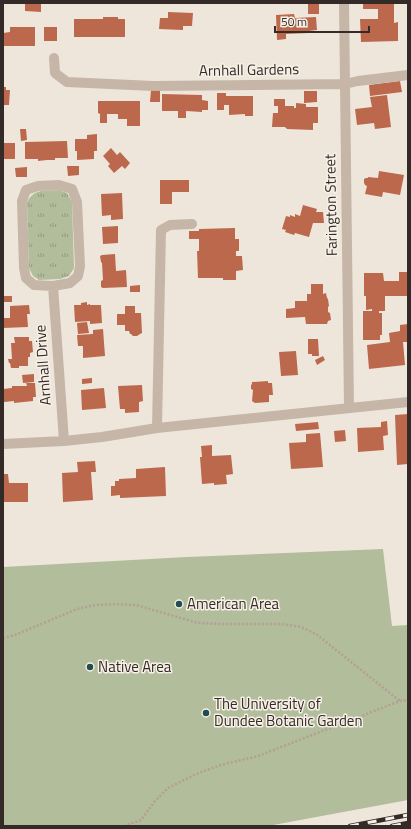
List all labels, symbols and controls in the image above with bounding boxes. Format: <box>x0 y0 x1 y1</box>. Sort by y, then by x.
scale bar <box>275 8 369 34</box>
text: 50 m <box>281 12 307 31</box>
street label: Arnhall Gardens <box>199 57 299 82</box>
street label: Farington Street <box>318 153 343 256</box>
street label: Arnhall Drive <box>28 324 57 406</box>
place label: American Area <box>187 592 279 615</box>
marker: American Area <box>174 599 184 609</box>
place label: Native Area <box>98 655 172 678</box>
marker: Native Area <box>85 662 95 672</box>
place label: The University of Dundee Botanic Garden <box>214 692 362 732</box>
marker: The University of Dundee Botanic Garden <box>201 708 211 718</box>

